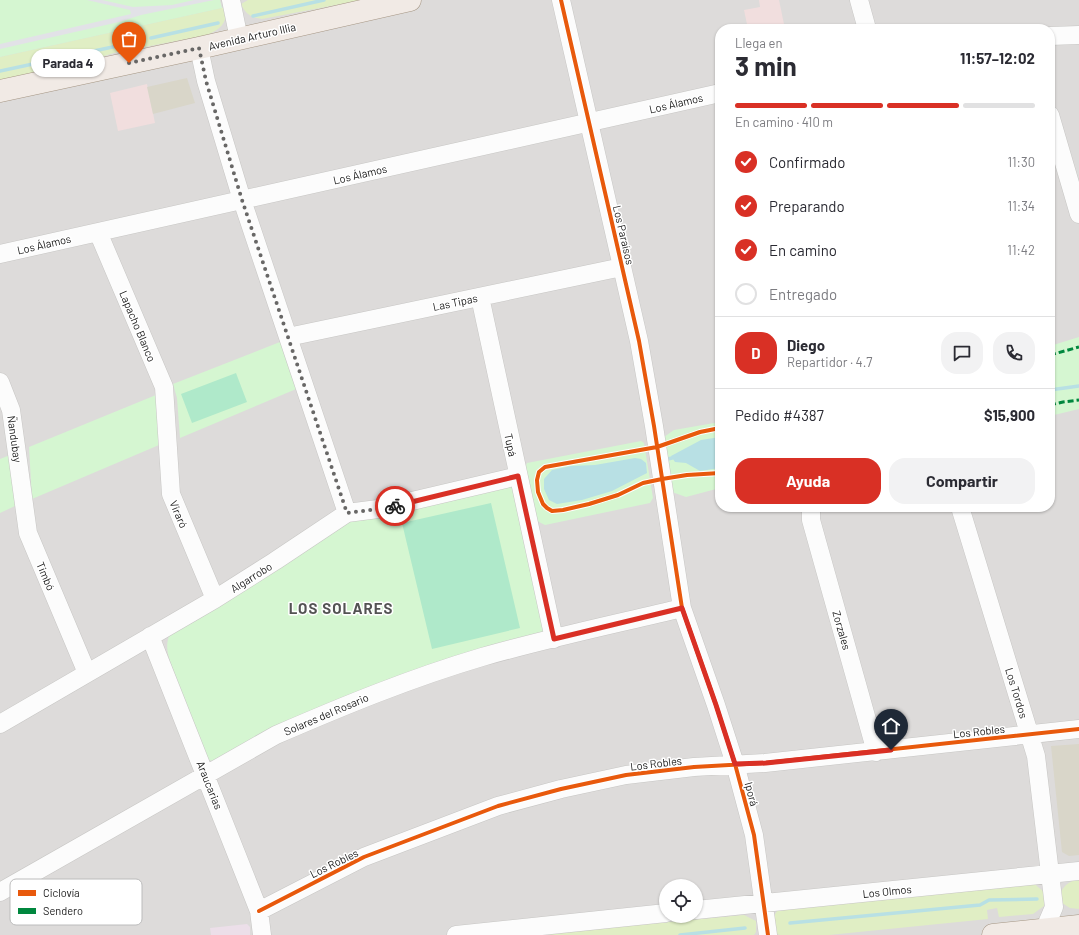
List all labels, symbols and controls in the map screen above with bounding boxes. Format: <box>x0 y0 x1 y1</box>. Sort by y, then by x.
street label: Avenida Arturo Illia <box>207 20 297 52</box>
pin <box>112 22 146 63</box>
icon: bag <box>118 28 140 50</box>
text: Llega en <box>735 35 782 51</box>
callout: Parada 4 <box>31 49 105 77</box>
text: 11:57–12:02 <box>960 49 1035 67</box>
text: 3 min <box>735 50 797 81</box>
text: Parada 4 <box>43 55 94 71</box>
street label: Los Álamos <box>648 90 704 116</box>
text: En camino · 410 m <box>735 114 833 130</box>
icon: check <box>735 151 757 173</box>
text: Confirmado <box>769 153 845 171</box>
text: 11:30 <box>1007 154 1035 170</box>
street label: Los Álamos <box>332 161 388 187</box>
icon: check <box>735 195 757 217</box>
text: Preparando <box>769 197 845 215</box>
text: 11:34 <box>1008 198 1035 214</box>
street label: Los Paraísos <box>611 204 637 266</box>
street label: Los Álamos <box>16 231 72 257</box>
icon: check <box>735 239 757 261</box>
text: En camino <box>769 241 837 259</box>
text: 11:42 <box>1007 242 1035 258</box>
text: Entregado <box>769 285 837 303</box>
street label: Lapacho Blanco <box>117 289 159 363</box>
street label: Las Tipas <box>432 291 478 313</box>
button: chat <box>941 332 983 374</box>
button: phone <box>993 332 1035 374</box>
text: Diego <box>787 336 825 354</box>
text: D <box>751 344 761 362</box>
text: Repartidor · 4.7 <box>787 354 872 370</box>
text: Pedido #4387 <box>735 406 824 424</box>
text: $15,900 <box>984 406 1035 424</box>
street label: Ñandubay <box>5 415 25 463</box>
street label: Tupá <box>502 432 520 458</box>
button: Ayuda <box>735 458 881 504</box>
button: Compartir <box>889 458 1035 504</box>
courier <box>375 486 415 526</box>
icon: bike <box>384 495 406 517</box>
street label: Viraró <box>167 498 191 530</box>
street label: Algarrobo <box>228 559 274 595</box>
street label: Timbó <box>34 560 58 592</box>
district label: LOS SOLARES <box>289 599 393 617</box>
street label: Zorzales <box>830 609 854 651</box>
street label: Los Tordos <box>1003 666 1031 720</box>
street label: Solares del Rosario <box>282 690 370 738</box>
pin <box>874 709 908 750</box>
icon: home <box>880 715 902 737</box>
street label: Los Robles <box>952 722 1006 740</box>
street label: Los Robles <box>629 753 683 773</box>
street label: Araucarias <box>194 759 226 811</box>
street label: Iporá <box>743 781 761 807</box>
street label: Los Robles <box>308 846 360 880</box>
legend <box>10 879 142 925</box>
map controls <box>659 879 703 923</box>
button: locate <box>659 879 703 923</box>
street label: Los Olmos <box>862 882 912 900</box>
text: Ciclovía <box>43 886 80 899</box>
text: Sendero <box>43 904 83 917</box>

